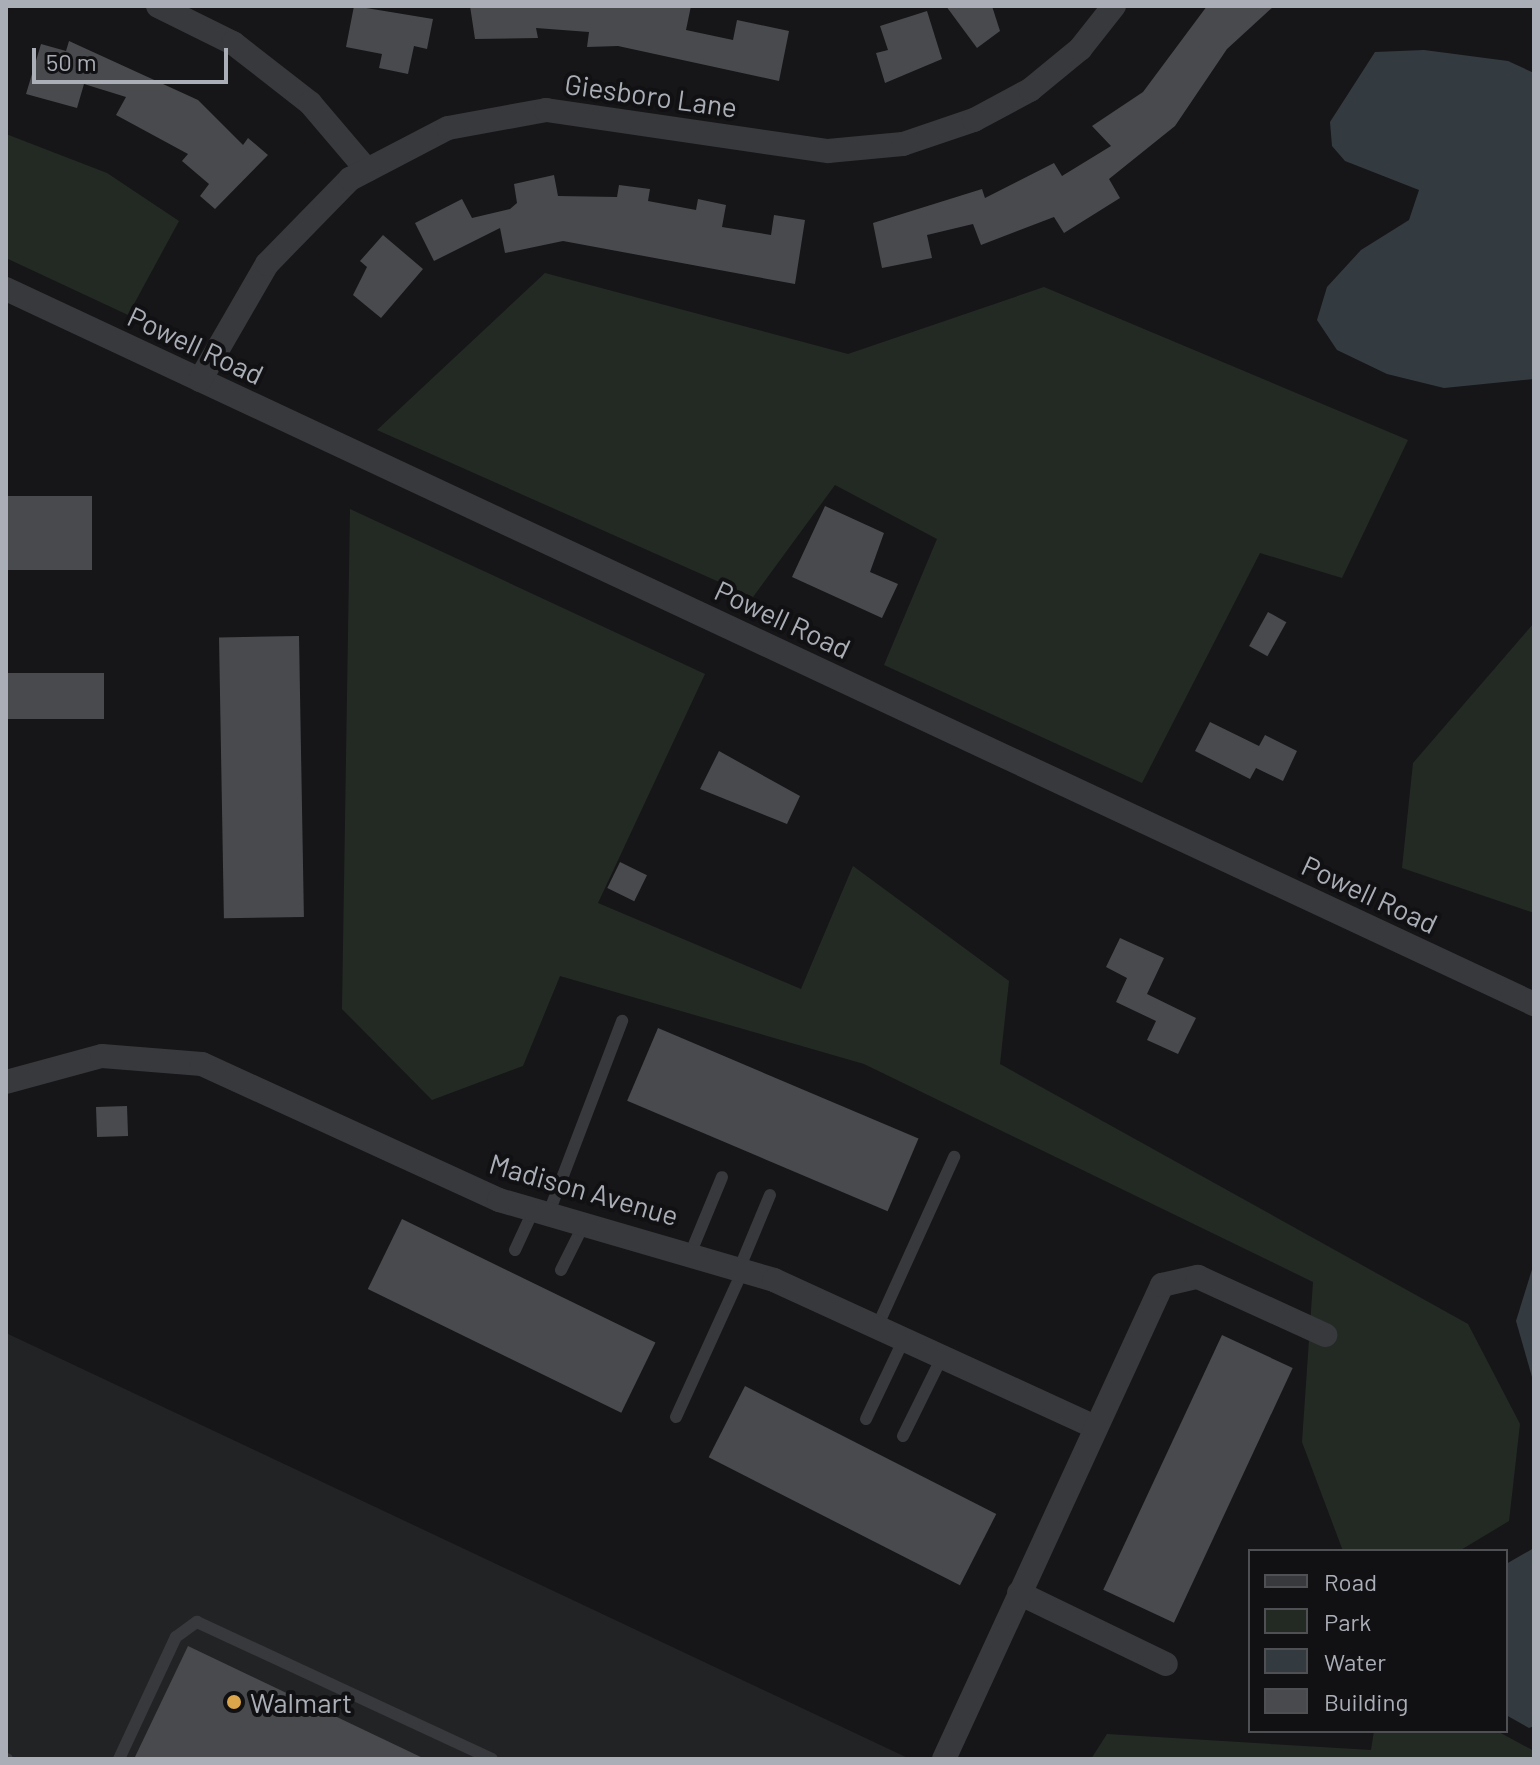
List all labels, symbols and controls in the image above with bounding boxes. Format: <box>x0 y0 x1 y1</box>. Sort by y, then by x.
scale bar <box>36 32 232 82</box>
text: 50 m <box>46 47 97 76</box>
street label: Giesboro Lane <box>563 66 739 124</box>
street label: Powell Road <box>123 299 269 391</box>
street label: Powell Road <box>710 573 856 665</box>
street label: Powell Road <box>1297 848 1443 940</box>
street label: Madison Avenue <box>486 1146 682 1232</box>
legend <box>1248 1549 1508 1733</box>
text: Road <box>1324 1567 1377 1596</box>
text: Park <box>1324 1607 1371 1636</box>
text: Water <box>1324 1647 1386 1676</box>
place label: Walmart <box>250 1685 352 1719</box>
text: Building <box>1324 1687 1408 1716</box>
marker: Walmart <box>225 1693 243 1711</box>

